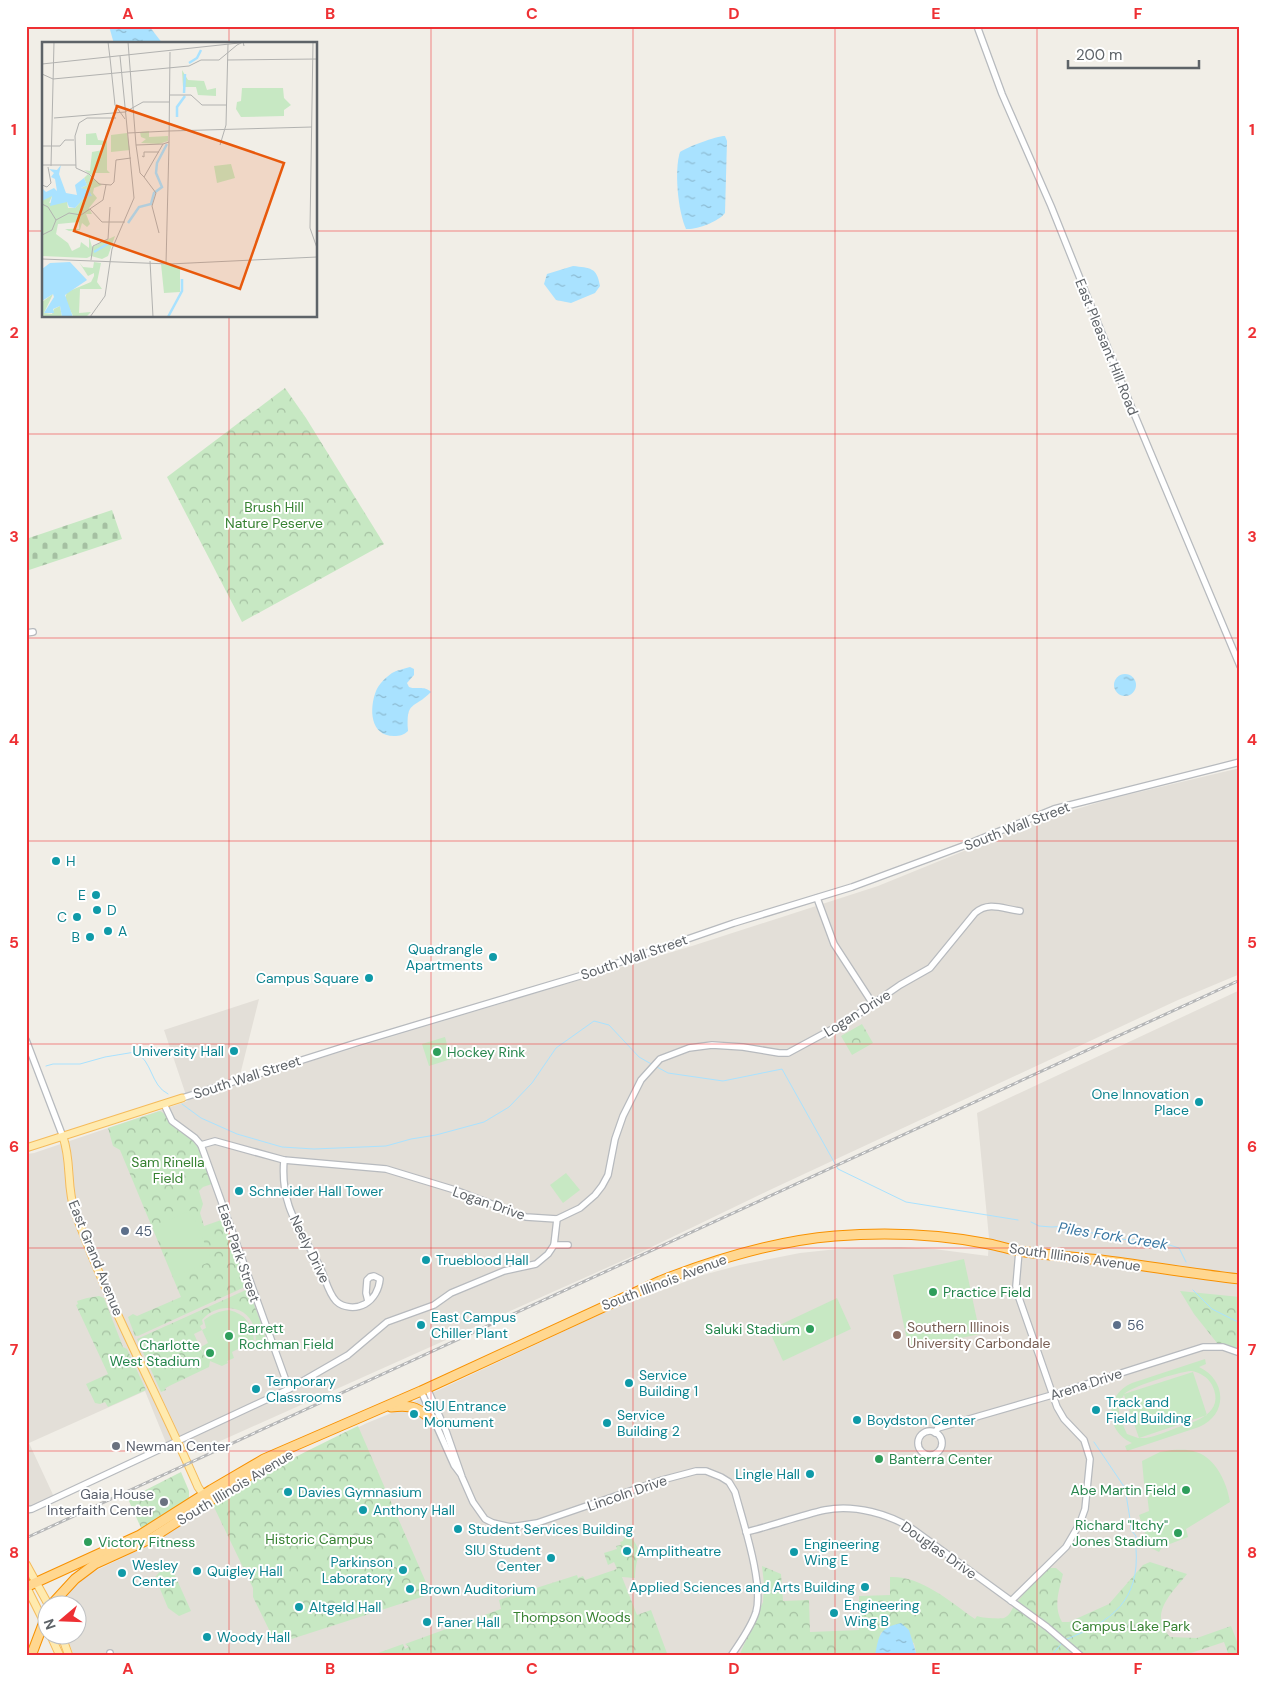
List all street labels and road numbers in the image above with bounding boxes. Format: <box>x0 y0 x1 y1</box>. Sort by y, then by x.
street label: East Pleasant Hill Road <box>1071 276 1143 418</box>
street label: South Wall Street <box>962 798 1072 854</box>
street label: South Wall Street <box>578 930 690 984</box>
street label: Logan Drive <box>820 985 894 1041</box>
street label: South Wall Street <box>191 1051 303 1103</box>
street label: Logan Drive <box>450 1182 528 1224</box>
street label: East Grand Avenue <box>65 1198 127 1318</box>
street label: East Park Street <box>214 1202 264 1304</box>
street label: Neely Drive <box>286 1212 334 1286</box>
street label: South Illinois Avenue <box>1008 1239 1142 1275</box>
street label: South Illinois Avenue <box>599 1250 729 1314</box>
street label: Arena Drive <box>1048 1364 1124 1404</box>
street label: South Illinois Avenue <box>174 1445 297 1529</box>
street label: Lincoln Drive <box>585 1471 669 1515</box>
street label: Douglas Drive <box>898 1517 980 1583</box>

